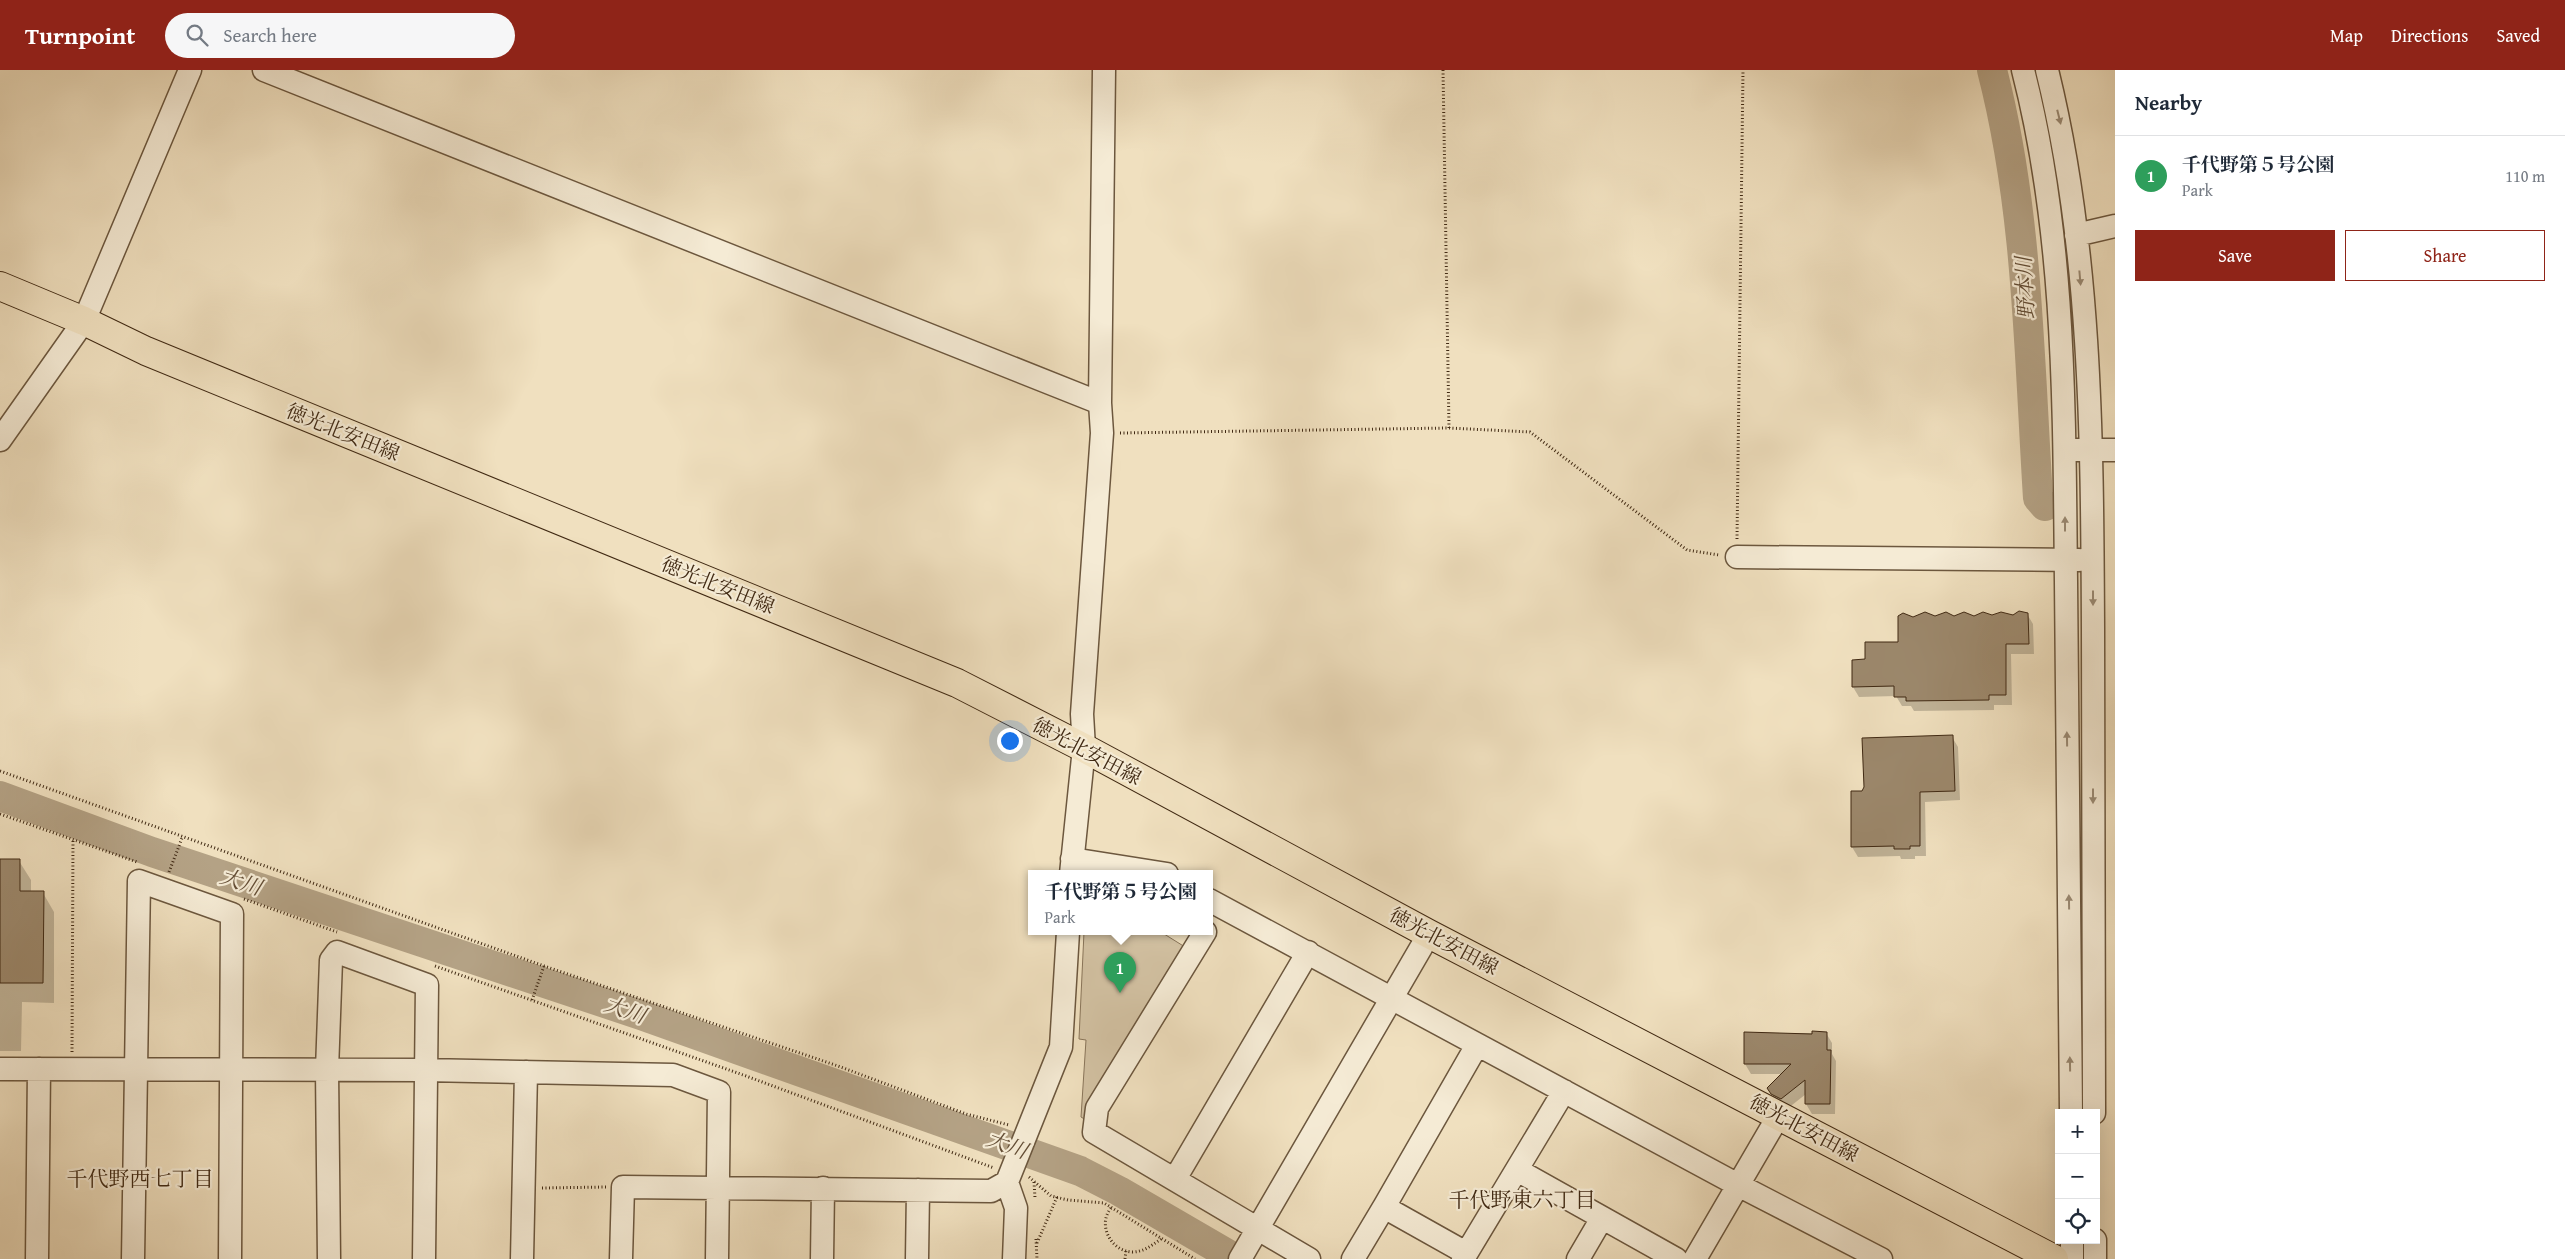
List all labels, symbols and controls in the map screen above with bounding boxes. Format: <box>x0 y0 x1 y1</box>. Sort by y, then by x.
search box <box>165 13 515 58</box>
text: Turnpoint <box>25 18 135 53</box>
icon: search <box>183 21 211 49</box>
text: Search here <box>223 21 317 49</box>
text: Map <box>2330 22 2363 49</box>
text: Directions <box>2391 22 2468 49</box>
text: Saved <box>2496 22 2540 49</box>
text: Nearby <box>2135 87 2202 118</box>
one-way arrow <box>2055 110 2063 125</box>
text: 千代野第５号公園 <box>2182 150 2334 178</box>
text: 1 <box>2147 164 2155 188</box>
text: 110 m <box>2505 164 2545 188</box>
text: Park <box>2182 178 2213 202</box>
button: Save <box>2135 230 2335 281</box>
button: Share <box>2345 230 2545 281</box>
water label: 野本川 <box>2007 254 2042 320</box>
one-way arrow <box>2076 271 2084 287</box>
street label: 徳光北安田線 <box>282 396 404 467</box>
one-way arrow <box>2061 516 2069 532</box>
street label: 徳光北安田線 <box>657 549 779 620</box>
one-way arrow <box>2089 590 2097 606</box>
street label: 徳光北安田線 <box>1027 710 1147 792</box>
your location <box>997 728 1023 754</box>
one-way arrow <box>2063 731 2071 747</box>
one-way arrow <box>2089 788 2097 804</box>
water label: 大川 <box>216 860 268 903</box>
popup <box>1028 870 1213 935</box>
text: 千代野第５号公園 <box>1044 877 1197 905</box>
one-way arrow <box>2065 893 2073 909</box>
street label: 徳光北安田線 <box>1384 900 1504 982</box>
text: Park <box>1044 905 1075 929</box>
pin: 1 <box>1104 952 1136 993</box>
water label: 大川 <box>600 988 652 1032</box>
one-way arrow <box>2066 1056 2074 1072</box>
street label: 徳光北安田線 <box>1744 1087 1864 1169</box>
map controls <box>2055 1109 2100 1244</box>
button: + <box>2055 1109 2100 1154</box>
water label: 大川 <box>982 1123 1034 1167</box>
button: − <box>2055 1154 2100 1199</box>
district label: 千代野西七丁目 <box>67 1163 214 1194</box>
district label: 千代野東六丁目 <box>1449 1184 1596 1215</box>
button: locate <box>2055 1199 2100 1244</box>

